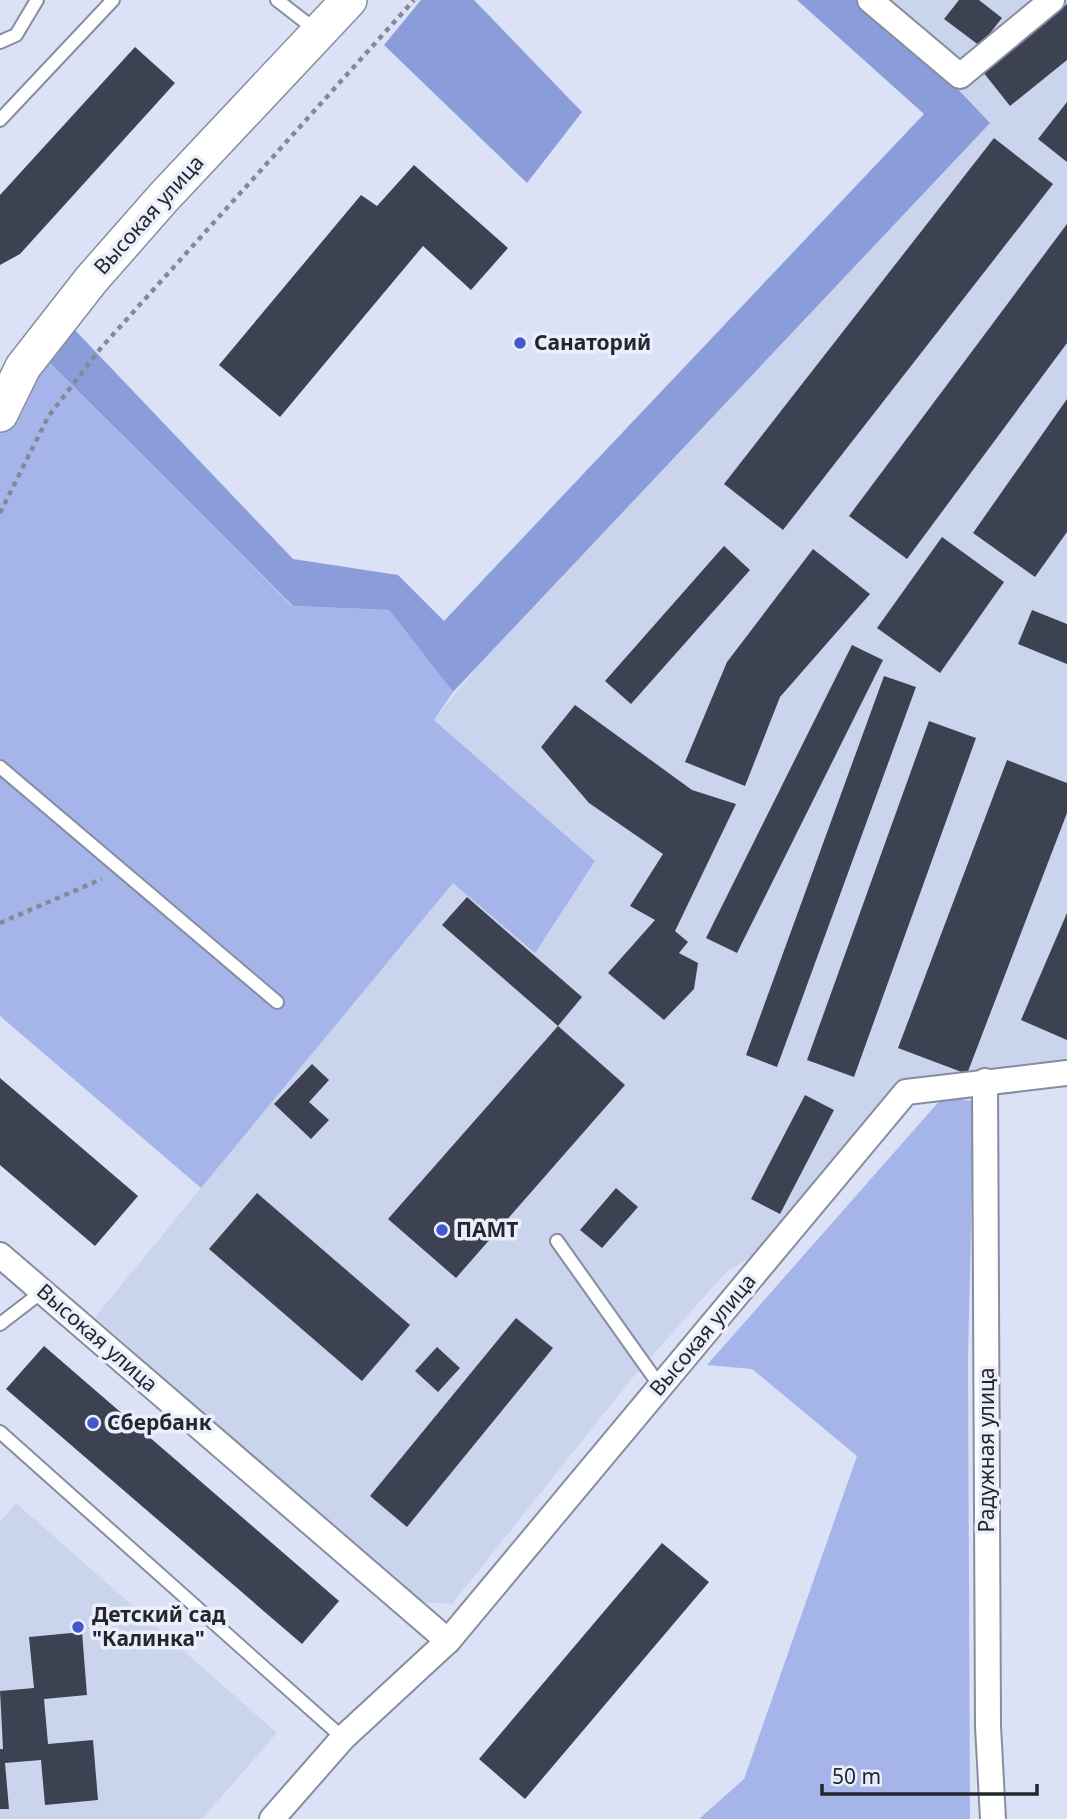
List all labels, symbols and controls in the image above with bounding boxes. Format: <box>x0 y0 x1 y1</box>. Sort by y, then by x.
street label: Высокая улица <box>87 149 209 280</box>
place label: Санаторий <box>534 328 651 356</box>
marker: Санаторий <box>512 335 528 351</box>
place label: ПАМТ <box>456 1215 518 1243</box>
marker: ПАМТ <box>434 1222 450 1238</box>
street label: Высокая улица <box>643 1267 762 1401</box>
street label: Высокая улица <box>31 1277 164 1398</box>
street label: Радужная улица <box>972 1368 1000 1532</box>
place label: Сбербанк <box>107 1408 212 1436</box>
marker: Сбербанк <box>85 1415 101 1431</box>
place label: Детский сад "Калинка" <box>92 1600 226 1652</box>
marker: Детский сад "Калинка" <box>70 1619 86 1635</box>
scale bar <box>822 1752 1037 1796</box>
text: 50 m <box>832 1762 881 1790</box>

